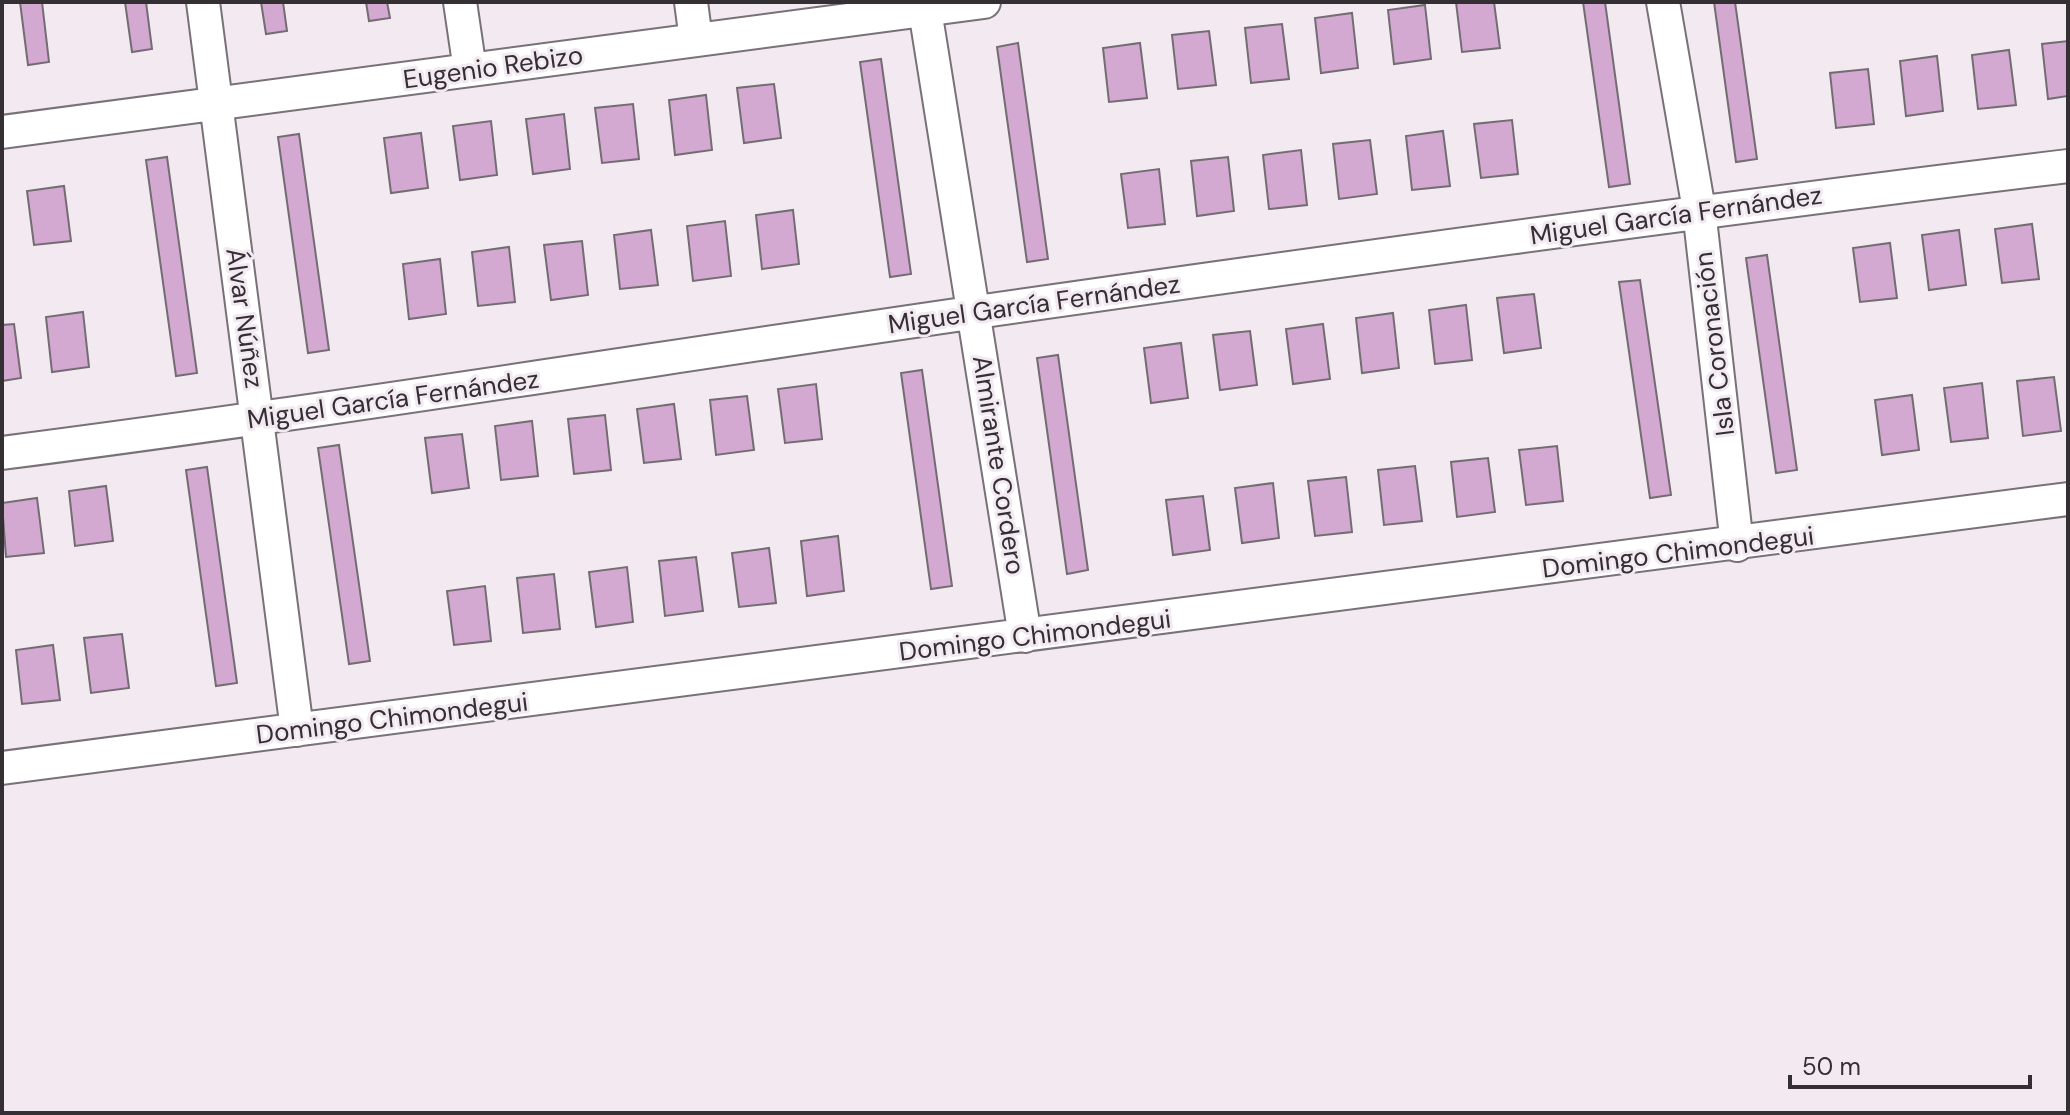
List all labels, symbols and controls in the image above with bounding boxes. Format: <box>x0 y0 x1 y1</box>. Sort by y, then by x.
street label: Eugenio Rebizo <box>401 38 585 96</box>
street label: Miguel García Fernández <box>1528 178 1824 252</box>
street label: Álvar Núñez <box>218 246 272 390</box>
street label: Isla Coronación <box>1686 250 1742 438</box>
street label: Miguel García Fernández <box>886 267 1182 341</box>
street label: Almirante Cordero <box>965 353 1033 577</box>
street label: Miguel García Fernández <box>245 362 541 436</box>
street label: Domingo Chimondegui <box>1540 518 1816 586</box>
street label: Domingo Chimondegui <box>897 601 1173 669</box>
street label: Domingo Chimondegui <box>254 684 530 752</box>
scale bar <box>1790 1039 2030 1089</box>
text: 50 m <box>1802 1051 1861 1082</box>

